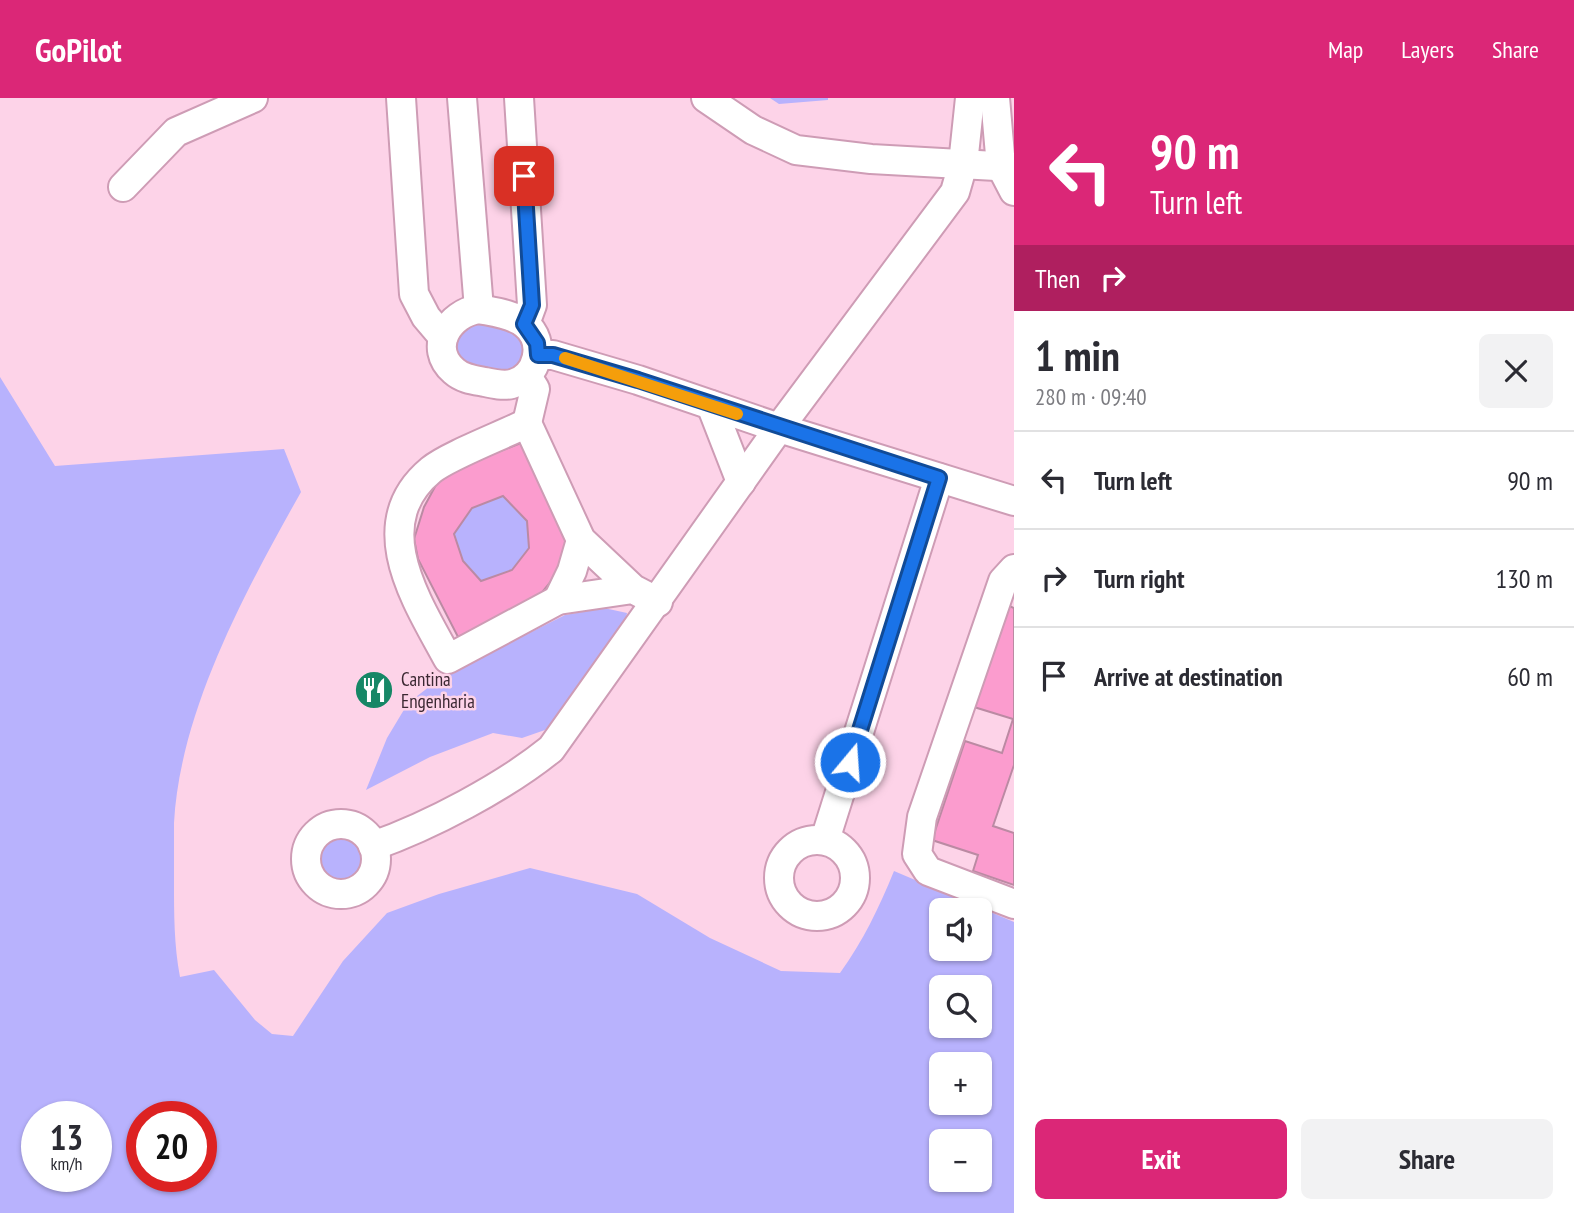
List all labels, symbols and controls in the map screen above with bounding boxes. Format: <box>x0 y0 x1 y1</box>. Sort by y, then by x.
text: GoPilot <box>35 28 122 71</box>
text: Map <box>1328 34 1363 65</box>
text: Layers <box>1401 34 1454 65</box>
text: Share <box>1492 34 1539 65</box>
text: 90 m <box>1150 119 1239 183</box>
icon: left <box>1035 126 1126 217</box>
pin <box>494 146 554 206</box>
icon: arrive <box>505 157 543 195</box>
text: Turn left <box>1150 181 1242 223</box>
icon: right <box>1094 259 1132 297</box>
text: Then <box>1035 262 1080 295</box>
text: 1 min <box>1035 328 1120 383</box>
button: close <box>1479 334 1553 408</box>
text: 280 m · 09:40 <box>1035 382 1147 411</box>
icon: left <box>1035 461 1073 499</box>
text: Turn left <box>1094 464 1172 497</box>
text: 90 m <box>1507 464 1553 497</box>
icon: right <box>1035 559 1073 597</box>
text: Turn right <box>1094 562 1185 595</box>
text: 130 m <box>1495 562 1553 595</box>
icon: arrive <box>1035 657 1073 695</box>
text: Arrive at destination <box>1094 660 1283 693</box>
text: 60 m <box>1507 660 1553 693</box>
place label: Cantina Engenharia <box>401 667 475 713</box>
restaurant icon: Cantina Engenharia <box>353 669 395 711</box>
position arrow <box>813 725 887 799</box>
map controls <box>929 898 992 1192</box>
button: sound <box>929 898 992 961</box>
button: search <box>929 975 992 1038</box>
button: + <box>929 1052 992 1115</box>
speed limit sign: 20 <box>126 1101 217 1192</box>
text: 13 <box>50 1114 83 1160</box>
button: Exit <box>1035 1119 1287 1199</box>
button: Share <box>1301 1119 1553 1199</box>
button: − <box>929 1129 992 1192</box>
text: km/h <box>51 1152 82 1175</box>

